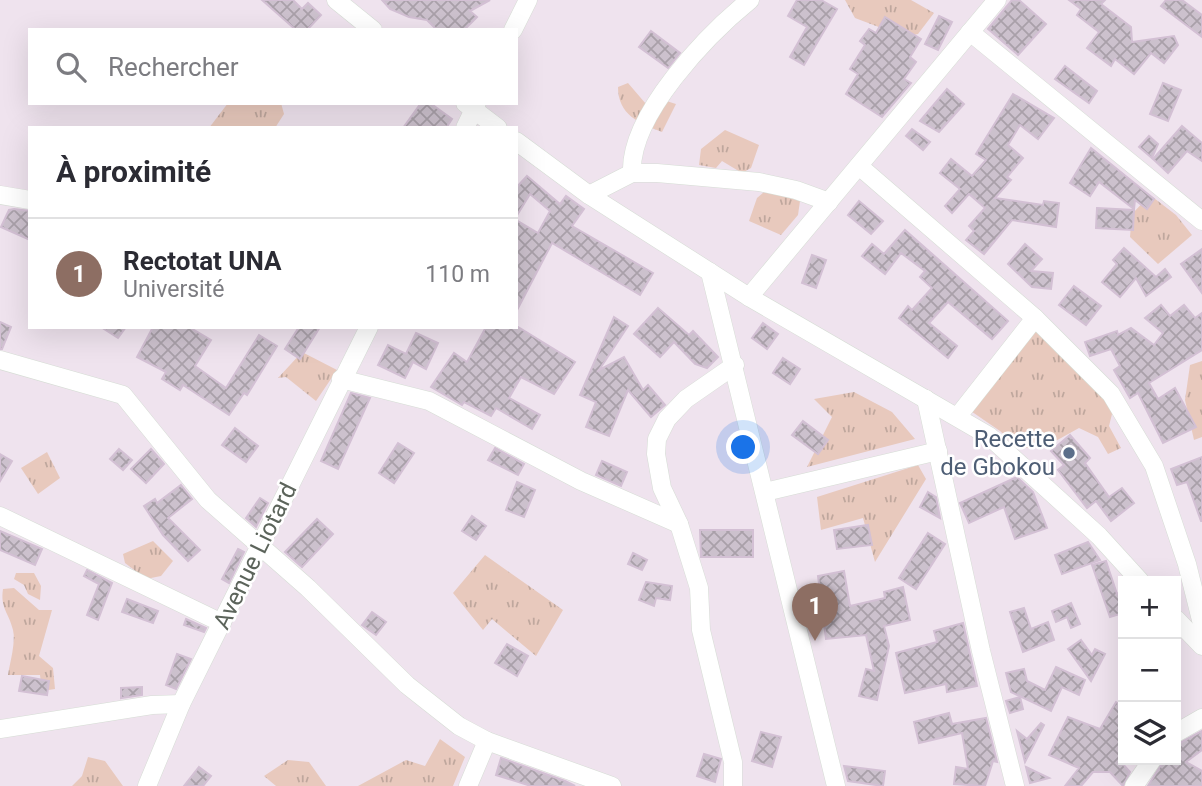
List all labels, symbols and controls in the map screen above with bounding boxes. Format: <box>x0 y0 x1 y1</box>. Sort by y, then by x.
search box <box>28 28 518 105</box>
icon: search <box>52 48 90 86</box>
text: Rechercher <box>108 52 239 82</box>
text: À proximité <box>56 154 211 189</box>
text: Rectotat UNA <box>123 246 282 276</box>
text: 1 <box>72 261 86 288</box>
text: 110 m <box>425 261 490 288</box>
text: Université <box>123 276 224 303</box>
place label: Recette de Gbokou <box>940 425 1055 481</box>
your location <box>726 430 760 464</box>
marker: Recette de Gbokou <box>1061 445 1077 461</box>
street label: Avenue Liotard <box>208 478 302 634</box>
map controls <box>1118 576 1181 765</box>
button: + <box>1118 576 1181 639</box>
pin: 1 <box>792 583 838 641</box>
button: − <box>1118 639 1181 702</box>
button: layers <box>1118 702 1181 765</box>

